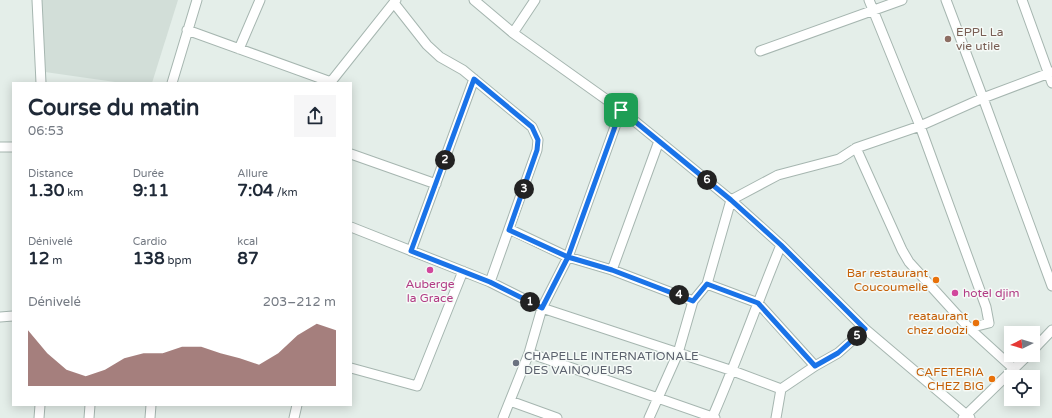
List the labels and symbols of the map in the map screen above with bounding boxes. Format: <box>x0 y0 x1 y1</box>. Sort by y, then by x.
place label: EPPL La vie utile <box>956 25 1003 53</box>
marker: EPPL La vie utile <box>943 34 953 44</box>
pin <box>604 93 638 127</box>
pin: 2 <box>435 150 455 170</box>
pin: 6 <box>697 170 717 190</box>
pin: 3 <box>514 179 534 199</box>
marker: Auberge la Grace <box>425 265 435 275</box>
place label: Bar restaurant Coucoumelle <box>847 266 928 294</box>
marker: Bar restaurant Coucoumelle <box>931 275 941 285</box>
place label: Auberge la Grace <box>405 277 455 305</box>
pin: 4 <box>669 285 689 305</box>
place label: hotel djim <box>963 286 1020 300</box>
marker: hotel djim <box>950 288 960 298</box>
pin: 1 <box>520 292 540 312</box>
place label: reataurant chez dodzi <box>907 309 968 337</box>
marker: reataurant chez dodzi <box>971 318 981 328</box>
pin: 5 <box>847 326 867 346</box>
north arrow <box>1004 326 1040 362</box>
place label: CHAPELLE INTERNATIONALE DES VAINQUEURS <box>524 349 699 377</box>
marker: CHAPELLE INTERNATIONALE DES VAINQUEURS <box>511 358 521 368</box>
place label: CAFETERIA CHEZ BIG <box>916 365 984 393</box>
marker: CAFETERIA CHEZ BIG <box>987 374 997 384</box>

